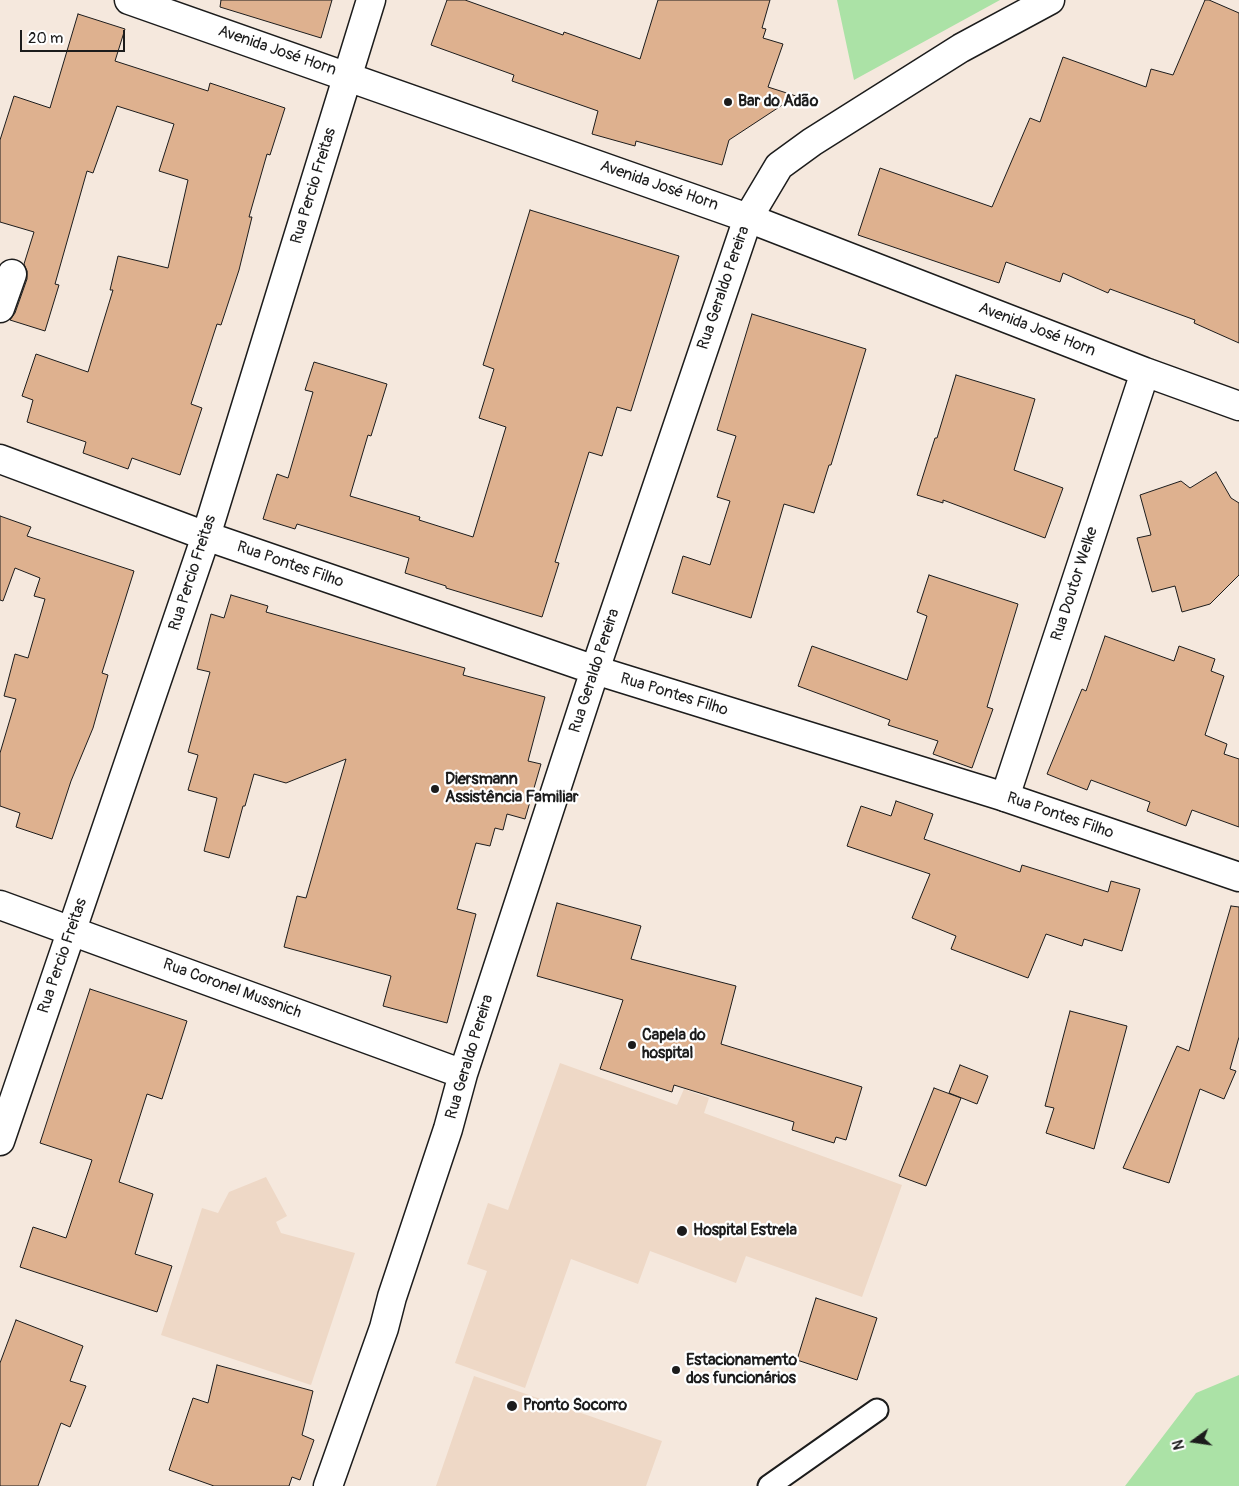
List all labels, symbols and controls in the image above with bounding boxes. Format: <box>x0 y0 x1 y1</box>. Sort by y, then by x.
scale bar <box>22 20 128 52</box>
street label: Avenida José Horn <box>215 22 339 80</box>
text: 20 m <box>28 29 63 48</box>
place label: Bar do Adão <box>738 92 818 112</box>
marker: Bar do Adão <box>722 96 734 108</box>
street label: Rua Percio Freitas <box>287 126 341 246</box>
street label: Avenida José Horn <box>597 157 721 215</box>
street label: Rua Geraldo Pereira <box>694 224 754 352</box>
street label: Avenida José Horn <box>976 299 1098 361</box>
street label: Rua Percio Freitas <box>165 513 221 633</box>
street label: Rua Doutor Welke <box>1047 524 1103 644</box>
street label: Rua Pontes Filho <box>234 538 346 592</box>
street label: Rua Geraldo Pereira <box>566 607 624 735</box>
street label: Rua Pontes Filho <box>618 669 730 721</box>
place label: Diersmann Assistência Familiar <box>445 770 579 808</box>
marker: Diersmann Assistência Familiar <box>429 783 441 795</box>
street label: Rua Pontes Filho <box>1004 789 1116 843</box>
street label: Rua Percio Freitas <box>34 896 92 1016</box>
street label: Rua Coronel Mussnich <box>160 955 304 1023</box>
street label: Rua Geraldo Pereira <box>442 992 498 1122</box>
place label: Capela do hospital <box>642 1026 706 1064</box>
marker: Capela do hospital <box>626 1039 638 1051</box>
place label: Hospital Estrela <box>693 1221 797 1241</box>
marker: Hospital Estrela <box>675 1224 689 1238</box>
place label: Estacionamento dos funcionários <box>686 1351 797 1389</box>
marker: Estacionamento dos funcionários <box>670 1364 682 1376</box>
place label: Pronto Socorro <box>523 1396 627 1416</box>
marker: Pronto Socorro <box>505 1399 519 1413</box>
north arrow <box>1169 1416 1219 1466</box>
text: N <box>1170 1438 1188 1451</box>

